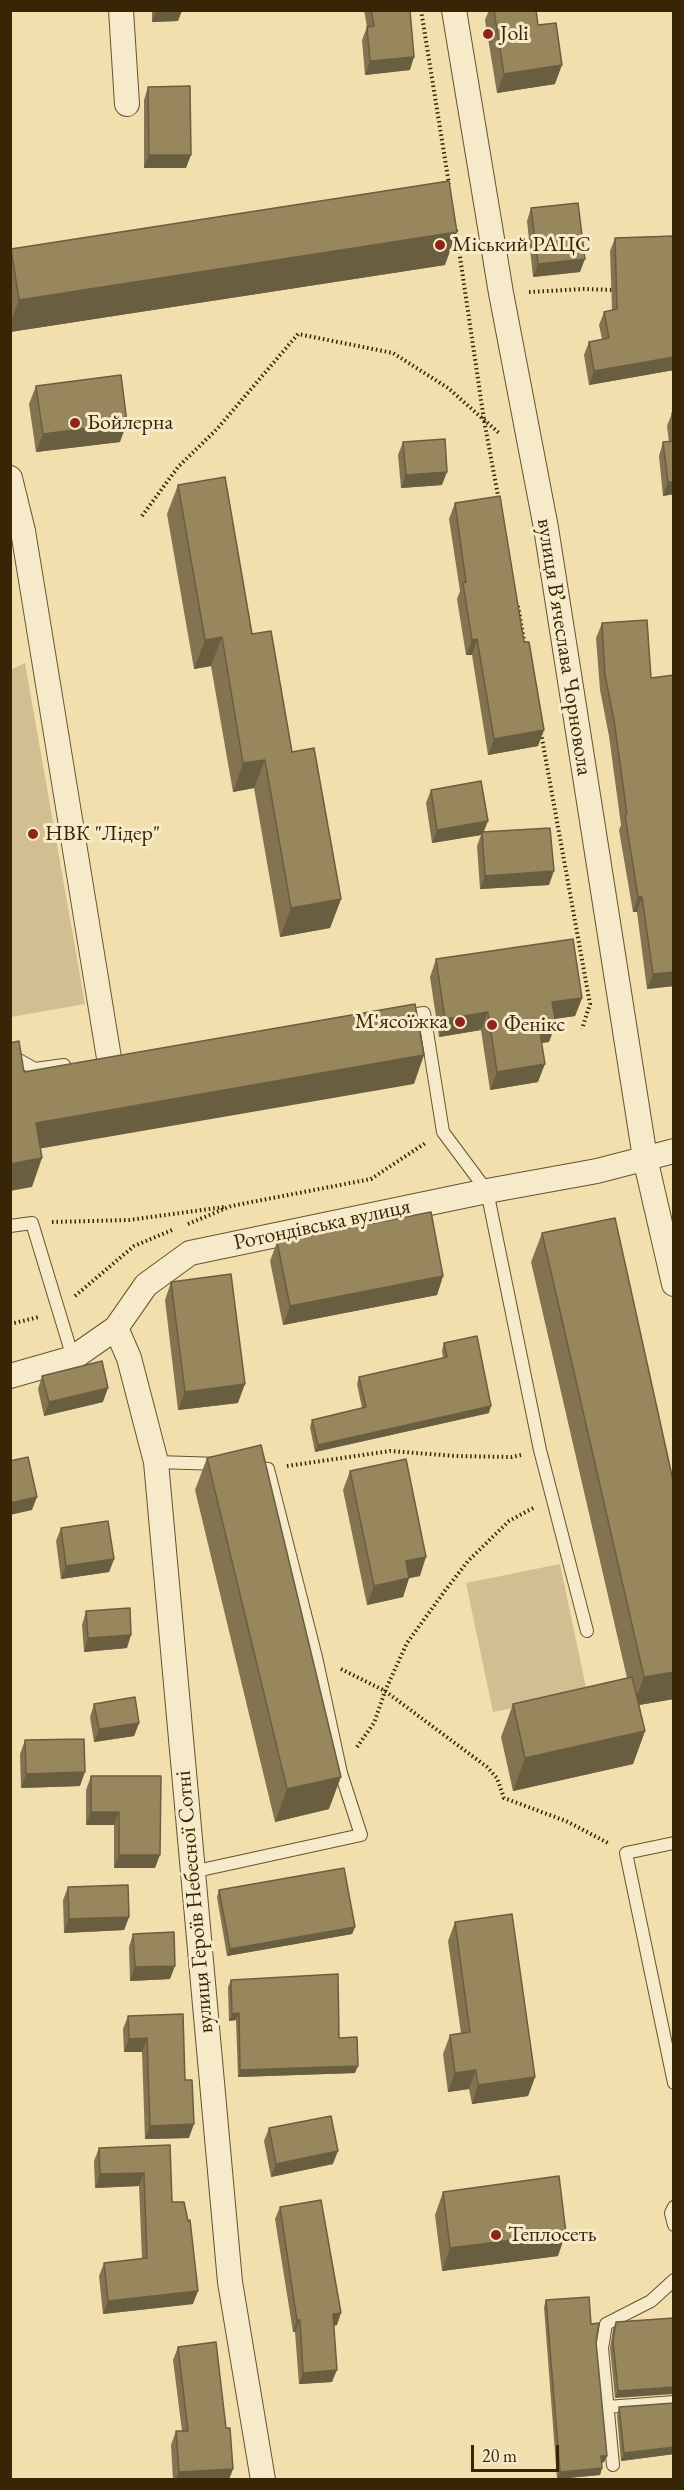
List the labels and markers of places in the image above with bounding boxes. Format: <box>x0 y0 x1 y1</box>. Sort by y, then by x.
place label: Joli <box>500 21 529 47</box>
marker: Joli <box>481 27 495 41</box>
place label: Міський РАЦС <box>452 232 591 258</box>
marker: Міський РАЦС <box>433 238 447 252</box>
place label: Бойлерна <box>87 410 173 436</box>
marker: Бойлерна <box>68 416 82 430</box>
place label: НВК "Лідер" <box>45 821 160 847</box>
marker: НВК "Лідер" <box>26 827 40 841</box>
place label: М'ясоїжка <box>355 1009 448 1035</box>
place label: Фенікс <box>504 1012 565 1038</box>
marker: М'ясоїжка <box>453 1015 467 1029</box>
marker: Фенікс <box>485 1018 499 1032</box>
place label: Теплосеть <box>508 2222 597 2248</box>
marker: Теплосеть <box>489 2228 503 2242</box>

